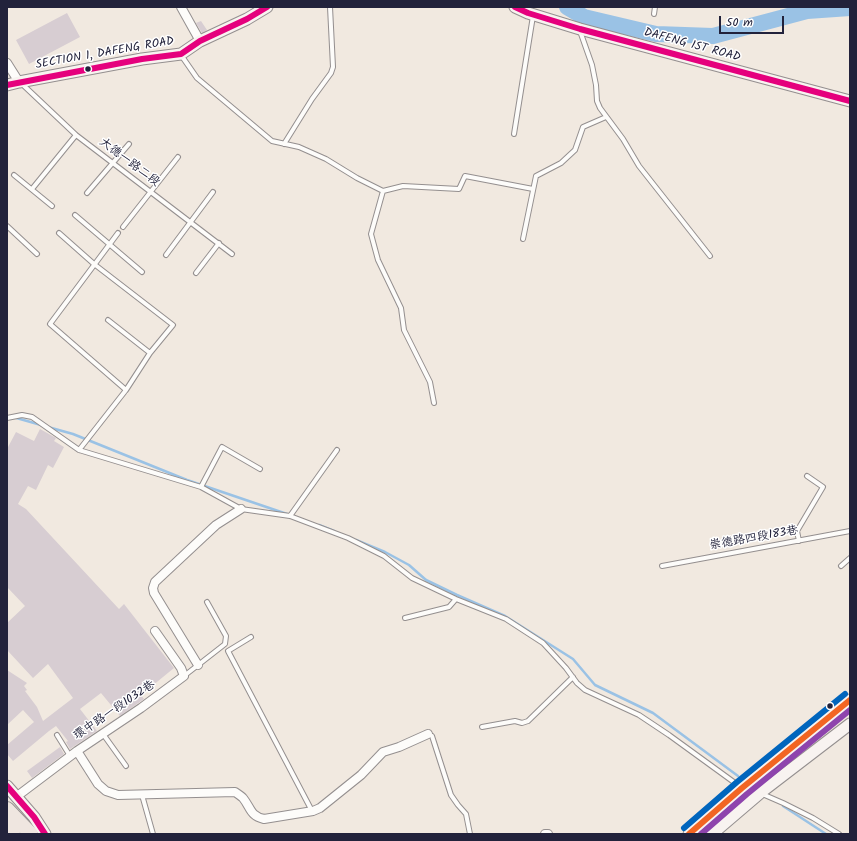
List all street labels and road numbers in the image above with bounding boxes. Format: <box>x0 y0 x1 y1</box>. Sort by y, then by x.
street label: DAFENG 1ST ROAD <box>642 26 742 66</box>
street label: SECTION 1, DAFENG ROAD <box>35 35 175 73</box>
street label: 大德一路二段 <box>96 136 162 190</box>
street label: 崇德路四段183巷 <box>709 524 799 554</box>
street label: 環中路一段1032巷 <box>71 678 159 744</box>

